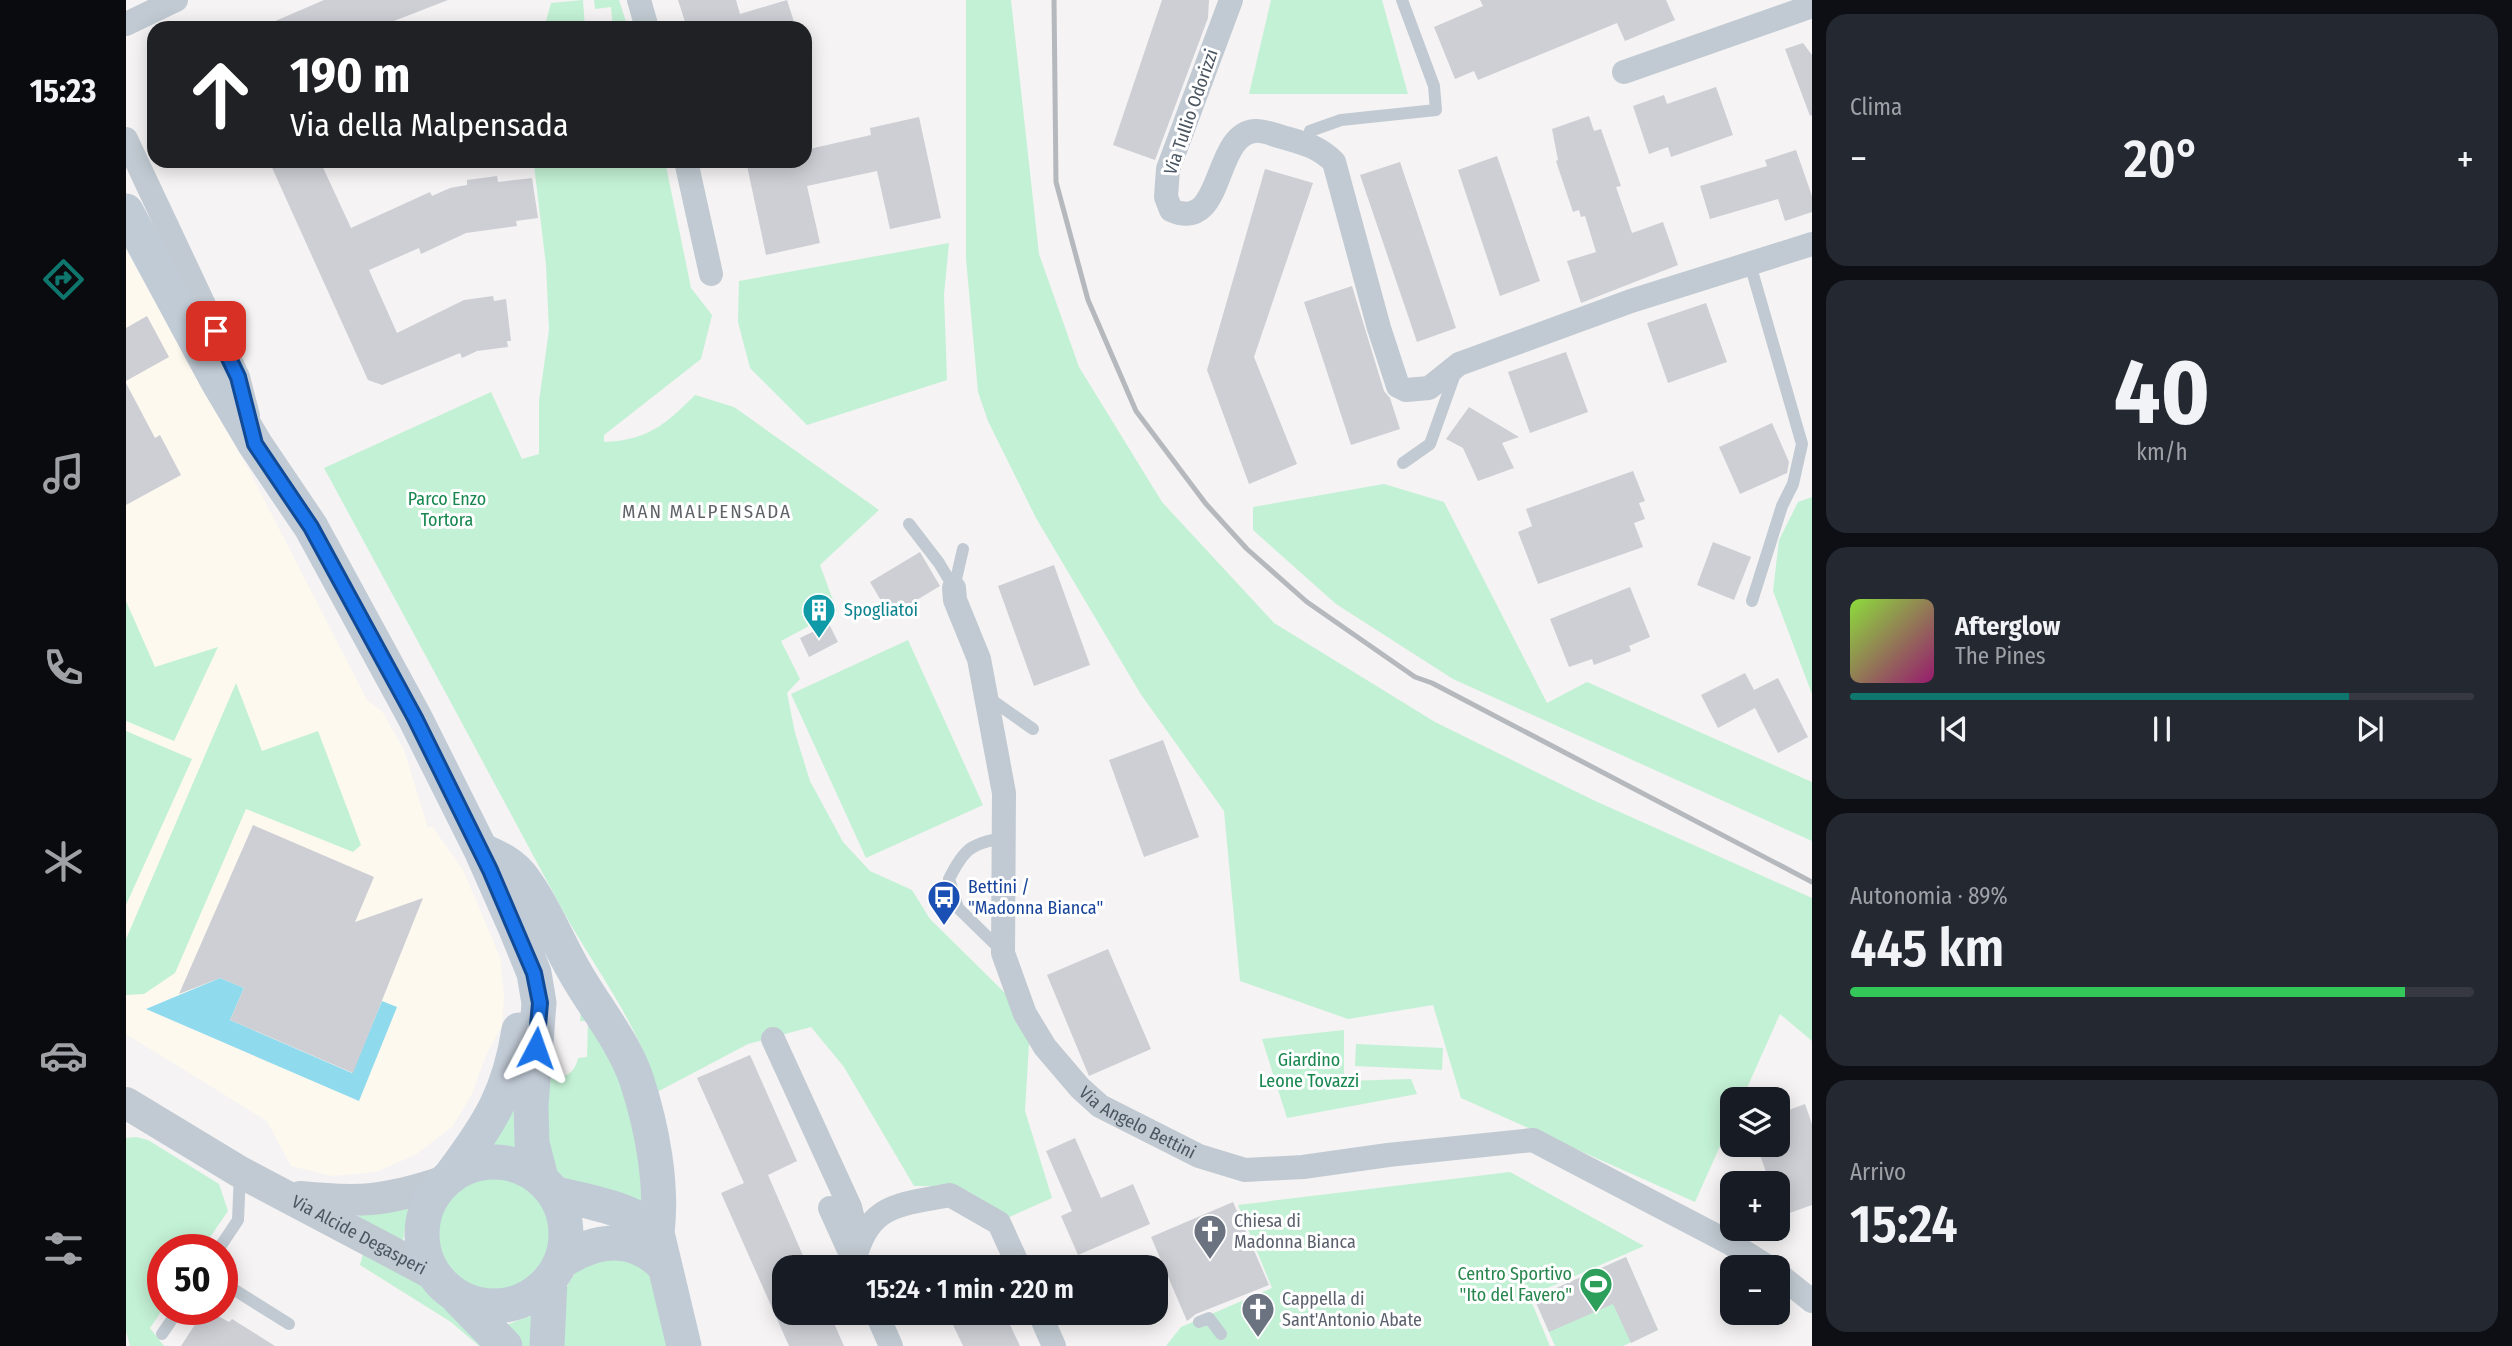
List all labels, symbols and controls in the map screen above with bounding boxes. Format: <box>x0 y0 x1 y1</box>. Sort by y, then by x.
text: 190 m <box>290 46 410 105</box>
street label: Via Tullio Odorizzi <box>1159 46 1223 178</box>
icon: ahead <box>175 49 266 140</box>
text: 15:23 <box>30 72 96 110</box>
text: Clima <box>1850 93 1902 121</box>
text: Via della Malpensada <box>290 106 569 144</box>
text: 20° <box>2124 128 2200 191</box>
text: − <box>1850 136 1867 182</box>
text: + <box>2457 136 2474 182</box>
icon: directions <box>39 255 88 304</box>
pin <box>186 301 246 361</box>
icon: arrive <box>197 312 235 350</box>
text: 40 <box>2114 338 2210 447</box>
text: km/h <box>2136 438 2188 466</box>
icon: music <box>39 449 88 498</box>
park label: Parco Enzo Tortora <box>408 488 486 531</box>
district label: MAN MALPENSADA <box>622 500 792 523</box>
building icon: Spogliatoi <box>800 591 838 640</box>
place label: Spogliatoi <box>844 599 918 621</box>
text: Afterglow <box>1955 611 2060 642</box>
text: The Pines <box>1955 642 2046 670</box>
icon: phone <box>39 643 88 692</box>
icon: previous <box>1935 710 1973 748</box>
icon: pause <box>2143 710 2181 748</box>
icon: next <box>2351 710 2389 748</box>
icon: climate <box>39 837 88 886</box>
place label: Bettini / "Madonna Bianca" <box>968 876 1103 919</box>
bus stop icon: Bettini / "Madonna Bianca" <box>925 878 963 927</box>
text: Autonomia · 89% <box>1850 882 2008 910</box>
text: 445 km <box>1850 917 2004 980</box>
position arrow <box>499 1011 573 1085</box>
icon: car <box>39 1031 88 1080</box>
park label: Giardino Leone Tovazzi <box>1259 1049 1359 1092</box>
street label: Via Angelo Bettini <box>1074 1081 1199 1164</box>
map controls <box>1720 1087 1790 1325</box>
button: layers <box>1720 1087 1790 1157</box>
text: Arrivo <box>1850 1158 1906 1186</box>
button: + <box>1720 1171 1790 1241</box>
street label: Via Alcide Degasperi <box>288 1190 430 1280</box>
text: 15:24 <box>1850 1193 1958 1256</box>
place label: Chiesa di Madonna Bianca <box>1234 1210 1356 1253</box>
church icon: Chiesa di Madonna Bianca <box>1191 1212 1229 1261</box>
icon: filters <box>39 1224 88 1273</box>
speed limit sign: 50 <box>147 1234 238 1325</box>
button: − <box>1720 1255 1790 1325</box>
place label: Centro Sportivo "Ito del Favero" <box>1457 1263 1572 1306</box>
sports icon: Centro Sportivo "Ito del Favero" <box>1577 1265 1615 1314</box>
text: 15:24 · 1 min · 220 m <box>866 1274 1074 1305</box>
place label: Cappella di Sant'Antonio Abate <box>1282 1288 1422 1331</box>
church icon: Cappella di Sant'Antonio Abate <box>1239 1290 1277 1339</box>

